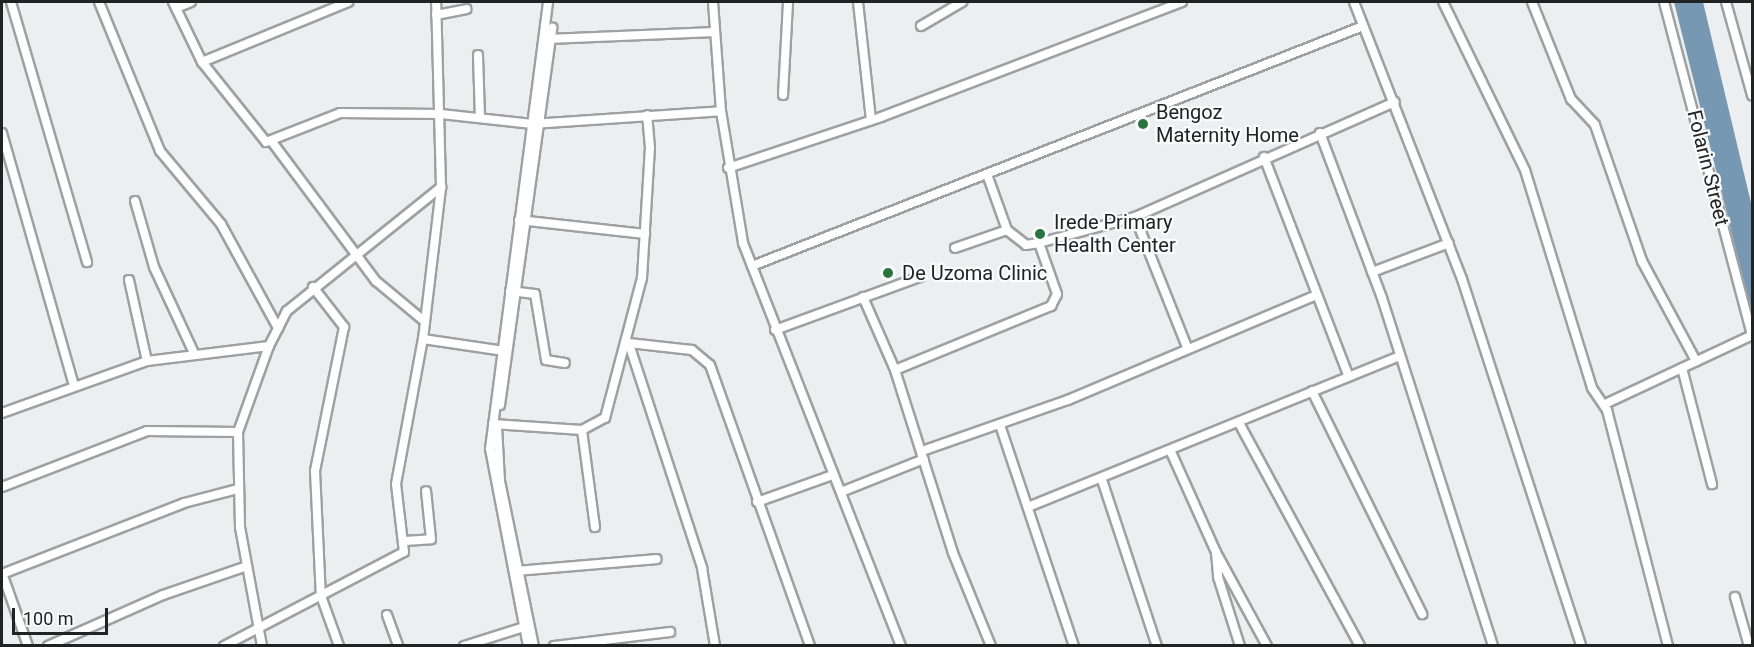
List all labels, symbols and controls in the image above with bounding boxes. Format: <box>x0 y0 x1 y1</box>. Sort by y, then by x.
place label: Bengoz Maternity Home <box>1156 100 1299 147</box>
street label: Folarin Street <box>1682 108 1734 228</box>
marker: Bengoz Maternity Home <box>1134 115 1152 133</box>
place label: Irede Primary Health Center <box>1054 210 1176 257</box>
marker: Irede Primary Health Center <box>1031 225 1049 243</box>
place label: De Uzoma Clinic <box>902 261 1047 285</box>
marker: De Uzoma Clinic <box>879 264 897 282</box>
scale bar <box>15 596 111 634</box>
text: 100 m <box>23 608 74 629</box>

